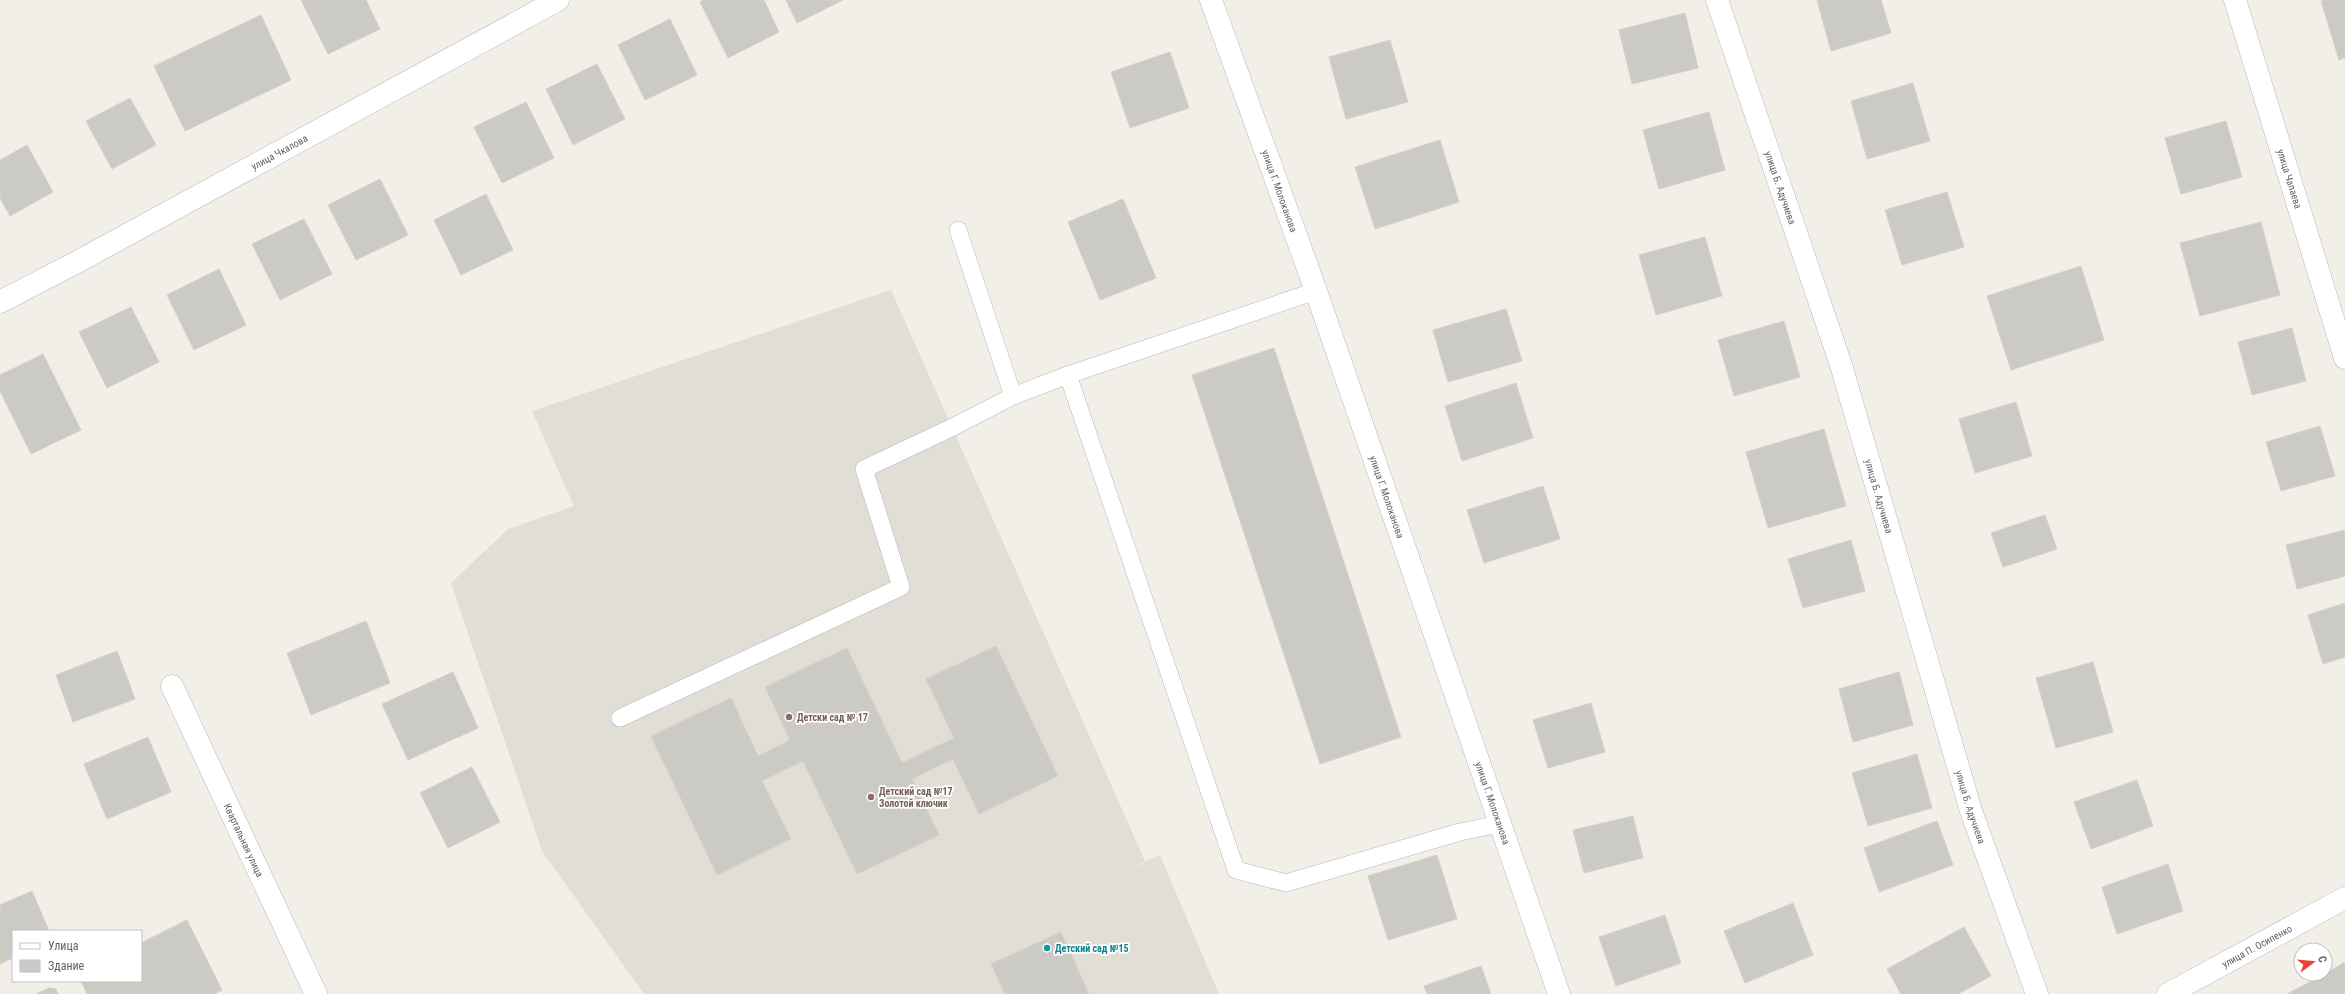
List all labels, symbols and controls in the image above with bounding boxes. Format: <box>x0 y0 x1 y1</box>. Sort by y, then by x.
street label: улица Чкалова <box>250 133 310 172</box>
street label: улица Г. Молоканова <box>1260 148 1299 234</box>
street label: улица Чапаева <box>2275 148 2304 210</box>
street label: улица Б. Адучиева <box>1763 150 1798 226</box>
street label: улица Г. Молоканова <box>1367 454 1406 540</box>
street label: улица Б. Адучиева <box>1863 458 1895 535</box>
marker: Детски сад № 17 <box>784 712 794 722</box>
place label: Детски сад № 17 <box>797 712 868 723</box>
street label: улица Г. Молоканова <box>1473 760 1512 846</box>
street label: улица Б. Адучиева <box>1953 769 1987 846</box>
place label: Детский сад №17 Золотой ключик <box>879 786 953 809</box>
marker: Детский сад №17 Золотой ключик <box>866 792 876 802</box>
street label: Квартальная улица <box>222 802 266 879</box>
street label: улица П. Осипенко <box>2220 923 2294 970</box>
legend <box>12 930 142 982</box>
text: Улица <box>48 939 79 953</box>
north arrow <box>2293 942 2333 982</box>
marker: Детский сад №15 <box>1042 943 1052 953</box>
place label: Детский сад №15 <box>1055 943 1129 954</box>
text: С <box>2315 955 2329 964</box>
text: Здание <box>48 959 85 973</box>

